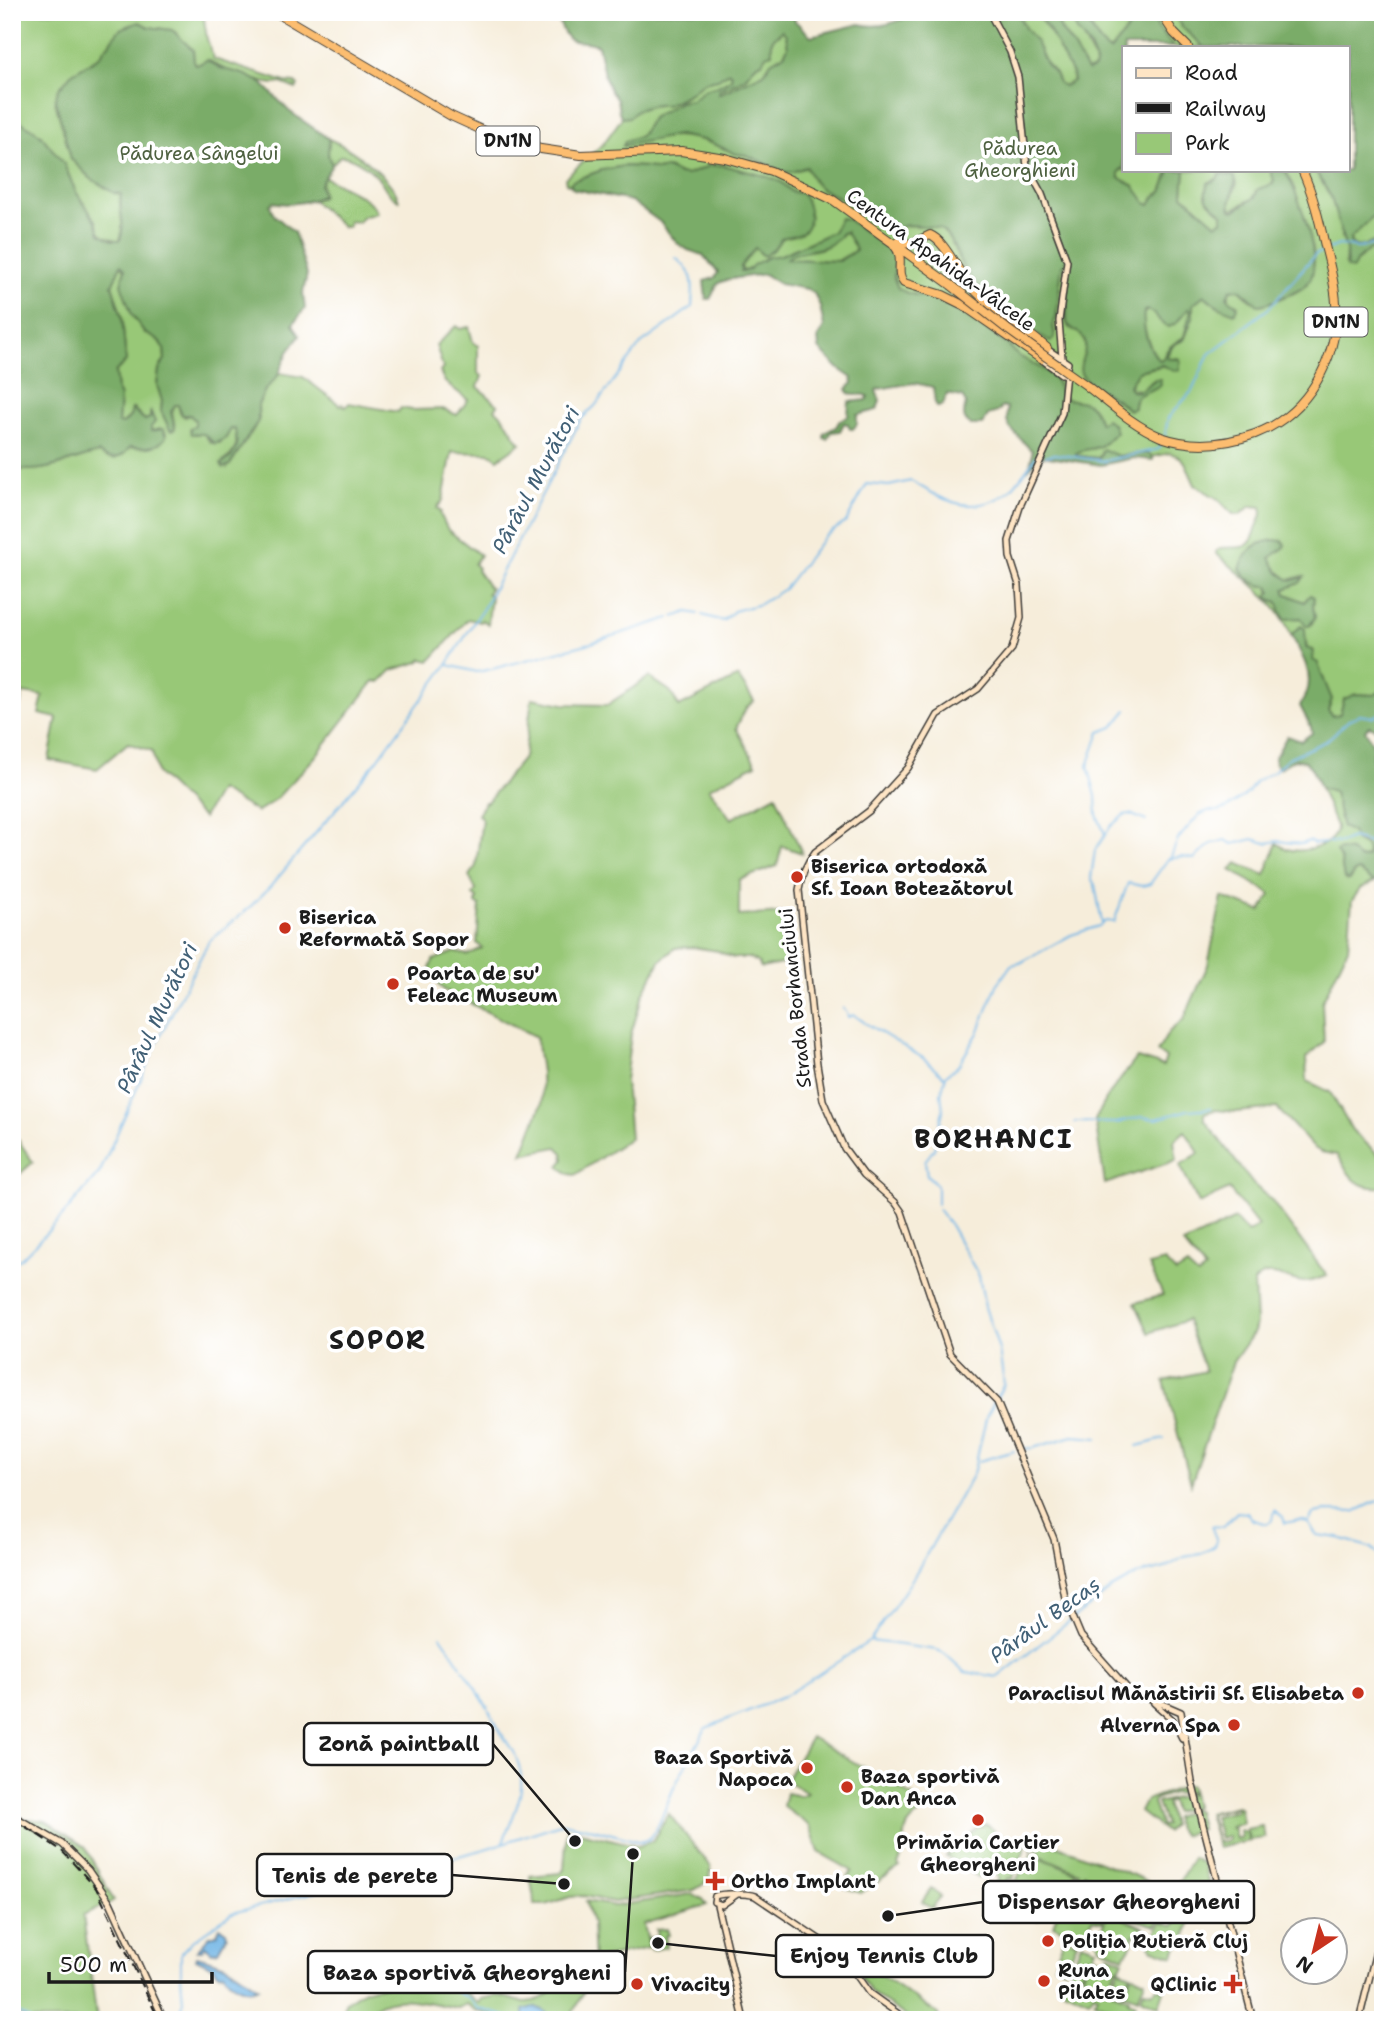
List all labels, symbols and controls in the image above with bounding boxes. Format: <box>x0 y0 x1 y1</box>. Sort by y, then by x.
legend <box>1122 46 1350 172</box>
text: Road <box>1185 59 1238 87</box>
text: Railway <box>1185 95 1267 123</box>
road number: DN1N <box>476 126 540 156</box>
text: Park <box>1185 129 1230 157</box>
park label: Pădurea Gheorghieni <box>964 136 1076 183</box>
park label: Pădurea Sângelui <box>119 141 279 166</box>
street label: Centura Apahida-Vâlcele <box>842 183 1040 337</box>
road number: DN1N <box>1304 308 1368 336</box>
water label: Pârâul Murători <box>485 401 587 558</box>
place label: Biserica ortodoxă Sf. Ioan Botezătorul <box>811 854 1014 901</box>
marker: Biserica ortodoxă Sf. Ioan Botezătorul <box>789 869 805 885</box>
place label: Biserica Reformată Sopor <box>299 905 469 952</box>
street label: Strada Borhanciului <box>773 907 817 1089</box>
marker: Biserica Reformată Sopor <box>277 920 293 936</box>
water label: Pârâul Murători <box>110 937 205 1098</box>
place label: Poarta de su' Feleac Museum <box>407 961 558 1008</box>
marker: Poarta de su' Feleac Museum <box>385 976 401 992</box>
district label: BORHANCI <box>914 1121 1074 1156</box>
district label: SOPOR <box>329 1322 427 1357</box>
water label: Pârâul Becaș <box>984 1570 1106 1670</box>
place label: Paraclisul Mănăstirii Sf. Elisabeta <box>1008 1681 1344 1706</box>
marker: Paraclisul Mănăstirii Sf. Elisabeta <box>1350 1685 1366 1701</box>
place label: Alverna Spa <box>1100 1713 1220 1738</box>
marker: Alverna Spa <box>1226 1717 1242 1733</box>
callout: Zonă paintball <box>304 1723 493 1765</box>
text: Zonă paintball <box>318 1730 480 1758</box>
place label: Baza Sportivă Napoca <box>654 1745 793 1792</box>
marker: Baza Sportivă Napoca <box>799 1760 815 1776</box>
place label: Baza sportivă Dan Anca <box>861 1764 999 1811</box>
marker: Baza sportivă Dan Anca <box>839 1779 855 1795</box>
marker: Primăria Cartier Gheorgheni <box>970 1812 986 1828</box>
place label: Primăria Cartier Gheorgheni <box>896 1830 1060 1877</box>
callout: Tenis de perete <box>257 1854 452 1896</box>
text: Tenis de perete <box>272 1862 438 1890</box>
place label: Ortho Implant <box>731 1869 876 1894</box>
marker: Ortho Implant <box>705 1871 725 1891</box>
callout: Dispensar Gheorgheni <box>983 1881 1254 1923</box>
text: Dispensar Gheorgheni <box>997 1888 1241 1916</box>
north arrow <box>1280 1916 1350 1986</box>
place label: Poliția Rutieră Cluj <box>1062 1929 1248 1955</box>
marker: Poliția Rutieră Cluj <box>1040 1933 1056 1949</box>
callout: Enjoy Tennis Club <box>776 1935 993 1977</box>
scale bar <box>49 1941 212 1985</box>
text: Enjoy Tennis Club <box>790 1942 978 1970</box>
text: N <box>1291 1950 1318 1979</box>
text: 500 m <box>60 1951 127 1979</box>
callout: Baza sportivă Gheorgheni <box>308 1951 625 1993</box>
place label: Runa Pilates <box>1058 1958 1125 2005</box>
text: Baza sportivă Gheorgheni <box>323 1959 611 1987</box>
place label: Vivacity <box>651 1972 730 1997</box>
place label: QClinic <box>1150 1972 1217 1997</box>
marker: Runa Pilates <box>1036 1973 1052 1989</box>
marker: QClinic <box>1223 1974 1243 1994</box>
marker: Vivacity <box>629 1976 645 1992</box>

